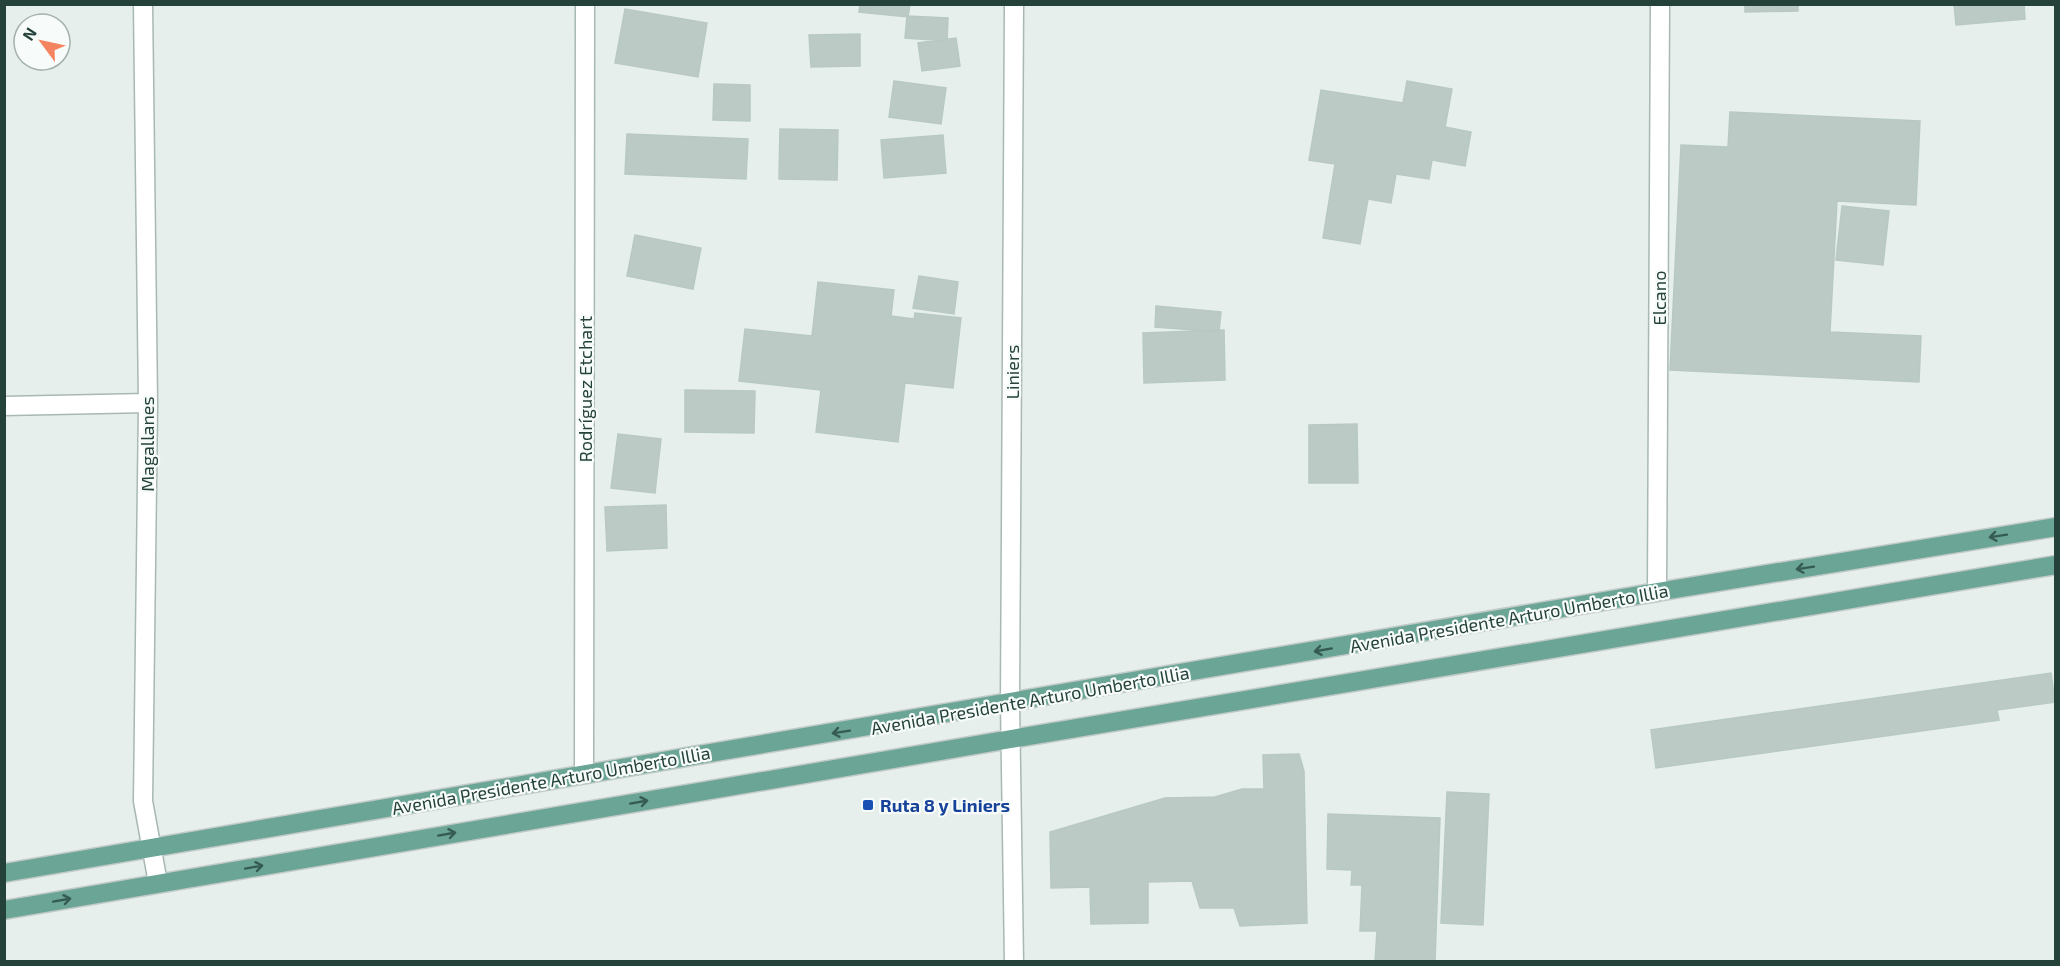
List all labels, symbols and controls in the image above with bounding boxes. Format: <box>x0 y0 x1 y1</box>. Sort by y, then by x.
north arrow <box>12 12 72 72</box>
text: N <box>18 24 40 44</box>
street label: Elcano <box>1648 271 1670 325</box>
street label: Rodríguez Etchart <box>574 316 596 462</box>
street label: Liniers <box>1001 345 1023 399</box>
street label: Magallanes <box>136 396 158 492</box>
one-way arrow <box>1988 531 2008 542</box>
one-way arrow <box>1796 562 1816 573</box>
street label: Avenida Presidente Arturo Umberto Illia <box>1348 579 1670 657</box>
one-way arrow <box>1314 644 1334 655</box>
street label: Avenida Presidente Arturo Umberto Illia <box>869 661 1191 739</box>
one-way arrow <box>832 726 852 737</box>
street label: Avenida Presidente Arturo Umberto Illia <box>390 741 712 819</box>
place label: Ruta 8 y Liniers <box>880 794 1010 816</box>
one-way arrow <box>628 796 648 807</box>
marker: Ruta 8 y Liniers <box>861 798 875 812</box>
one-way arrow <box>436 828 456 839</box>
one-way arrow <box>244 861 264 872</box>
one-way arrow <box>52 894 71 905</box>

